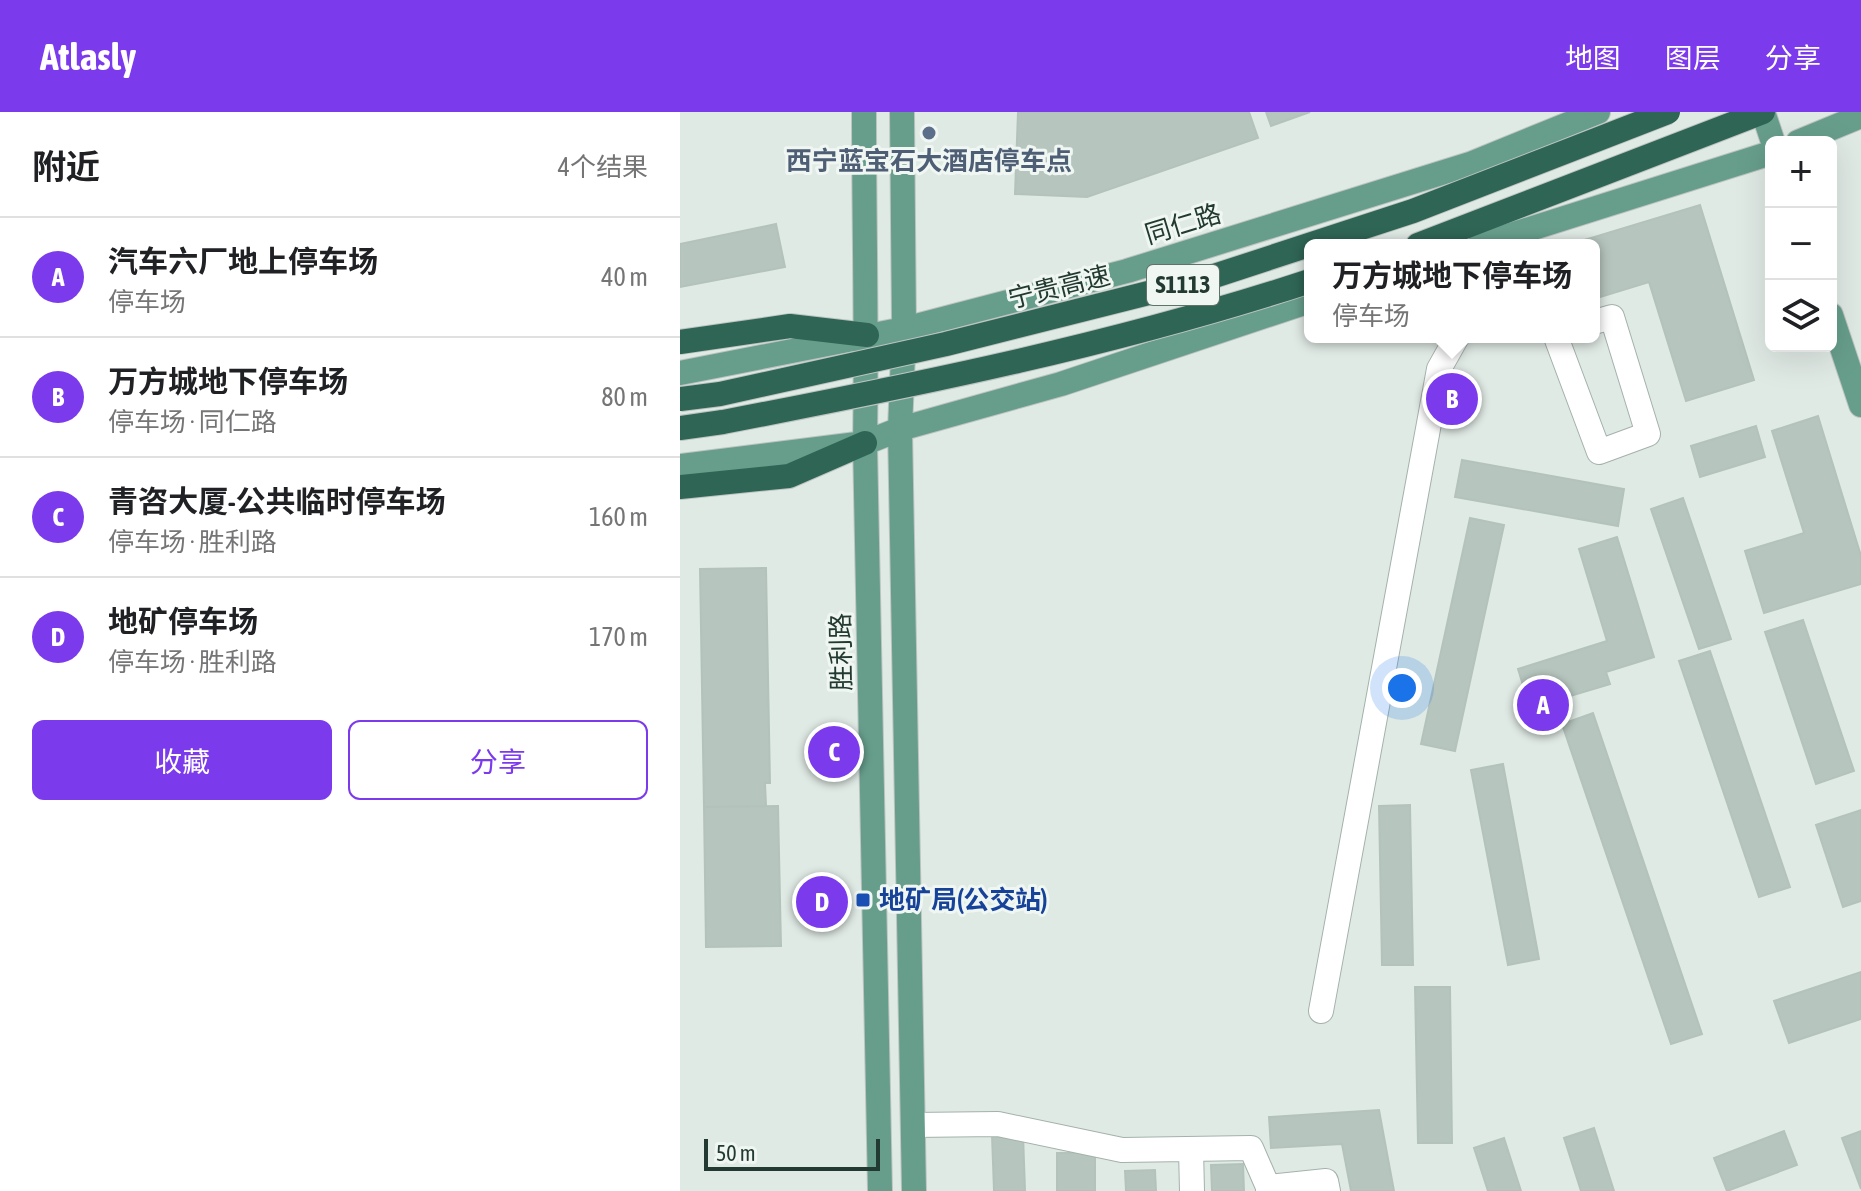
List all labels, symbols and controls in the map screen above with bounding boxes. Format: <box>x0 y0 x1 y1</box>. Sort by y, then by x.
text: Atlasly <box>40 35 136 78</box>
text: 地图 <box>1565 42 1621 74</box>
text: 图层 <box>1665 42 1721 74</box>
text: 分享 <box>1765 42 1821 74</box>
marker: 西宁蓝宝石大酒店停车点 <box>920 124 938 142</box>
map controls <box>1765 136 1837 352</box>
button: + <box>1765 136 1837 208</box>
place label: 西宁蓝宝石大酒店停车点 <box>786 146 1072 176</box>
text: 附近 <box>32 147 100 186</box>
text: 4个结果 <box>558 152 648 182</box>
street label: 同仁路 <box>1141 198 1225 250</box>
button: − <box>1765 208 1837 280</box>
popup <box>1304 239 1600 343</box>
text: 汽车六厂地上停车场 <box>108 244 378 278</box>
text: 万方城地下停车场 <box>1332 258 1572 292</box>
street label: 宁贵高速 <box>1005 260 1113 314</box>
text: A <box>52 262 64 292</box>
text: 40 m <box>601 262 648 292</box>
road number: S1113 <box>1147 265 1219 305</box>
button: layers <box>1765 280 1837 352</box>
text: 停车场 <box>108 287 186 317</box>
text: 停车场 <box>1332 301 1410 331</box>
text: 万方城地下停车场 <box>108 364 348 398</box>
pin: B <box>1426 369 1478 429</box>
text: B <box>52 382 64 412</box>
text: 80 m <box>601 382 648 412</box>
text: 停车场 · 同仁路 <box>108 407 277 437</box>
text: 青咨大厦-公共临时停车场 <box>108 484 446 518</box>
text: C <box>52 502 64 532</box>
text: 160 m <box>589 502 648 532</box>
text: 停车场 · 胜利路 <box>108 527 277 557</box>
text: 地矿停车场 <box>108 604 258 638</box>
street label: 胜利路 <box>825 613 857 691</box>
text: D <box>51 622 65 652</box>
text: 170 m <box>589 622 648 652</box>
text: 停车场 · 胜利路 <box>108 647 277 677</box>
your location <box>1382 668 1422 708</box>
pin: A <box>1517 675 1569 735</box>
button: 收藏 <box>32 720 332 800</box>
button: 分享 <box>348 720 648 800</box>
pin: C <box>808 722 860 782</box>
pin: D <box>796 872 848 932</box>
place label: 地矿局(公交站) <box>879 885 1047 915</box>
marker: 地矿局(公交站) <box>854 891 872 909</box>
scale bar <box>704 1135 880 1171</box>
text: 50 m <box>716 1140 756 1166</box>

